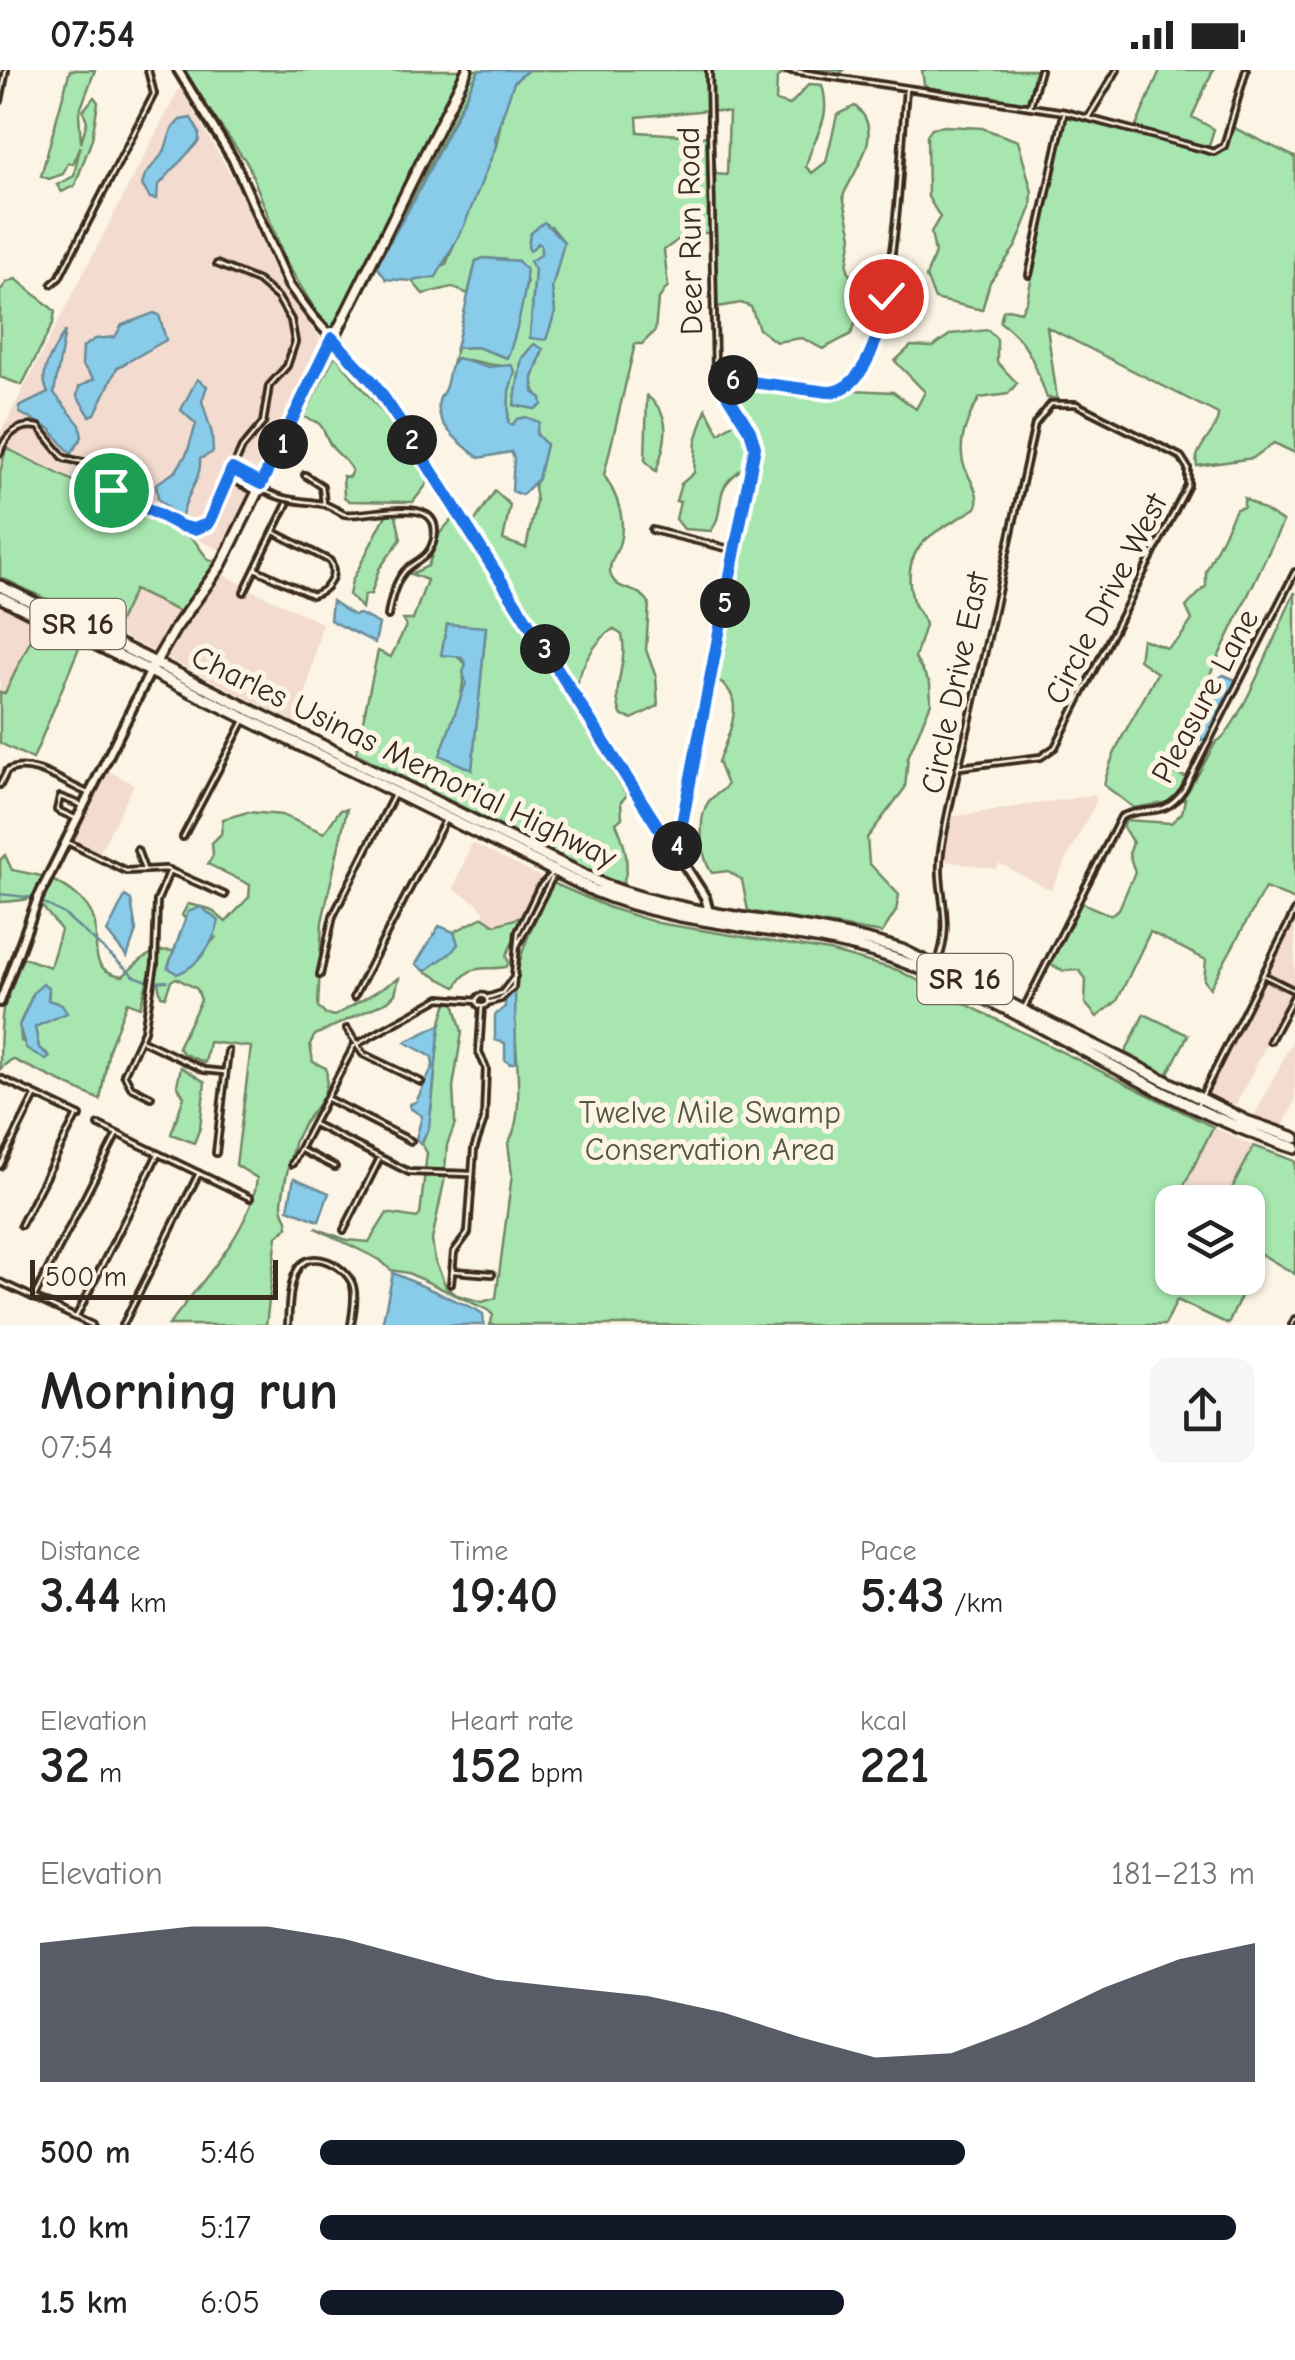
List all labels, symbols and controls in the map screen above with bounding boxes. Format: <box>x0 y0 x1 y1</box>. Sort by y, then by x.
text: 07:54 <box>50 13 135 57</box>
street label: Deer Run Road <box>670 126 710 336</box>
pin <box>844 254 929 339</box>
icon: check <box>859 269 914 324</box>
pin: 6 <box>708 355 758 405</box>
text: 6 <box>726 364 740 396</box>
pin: 2 <box>387 415 437 465</box>
pin: 1 <box>258 419 308 469</box>
text: 2 <box>405 424 419 456</box>
text: 1 <box>277 428 289 460</box>
pin <box>69 448 154 533</box>
icon: arrive <box>84 463 139 518</box>
street label: Circle Drive West <box>1037 487 1175 711</box>
street label: Circle Drive East <box>913 568 997 797</box>
pin: 5 <box>700 578 750 628</box>
text: 5 <box>718 587 732 619</box>
road number: SR 16 <box>30 599 126 649</box>
street label: Pleasure Lane <box>1144 603 1266 789</box>
pin: 3 <box>520 624 570 674</box>
text: 3 <box>538 633 552 665</box>
street label: Charles Usinas Memorial Highway <box>185 638 623 877</box>
pin: 4 <box>652 821 702 871</box>
text: 4 <box>670 830 684 862</box>
road number: SR 16 <box>918 954 1012 1004</box>
park label: Twelve Mile Swamp Conservation Area <box>579 1094 841 1168</box>
map controls <box>1155 1185 1265 1295</box>
button: layers <box>1155 1185 1265 1295</box>
scale bar <box>30 1255 278 1300</box>
text: 500 m <box>45 1261 127 1293</box>
button: share <box>1150 1358 1255 1463</box>
text: Morning run <box>40 1359 338 1423</box>
text: 07:54 <box>40 1429 113 1466</box>
text: Distance <box>40 1535 140 1567</box>
text: Time <box>450 1535 508 1567</box>
text: Pace <box>860 1535 916 1567</box>
text: 3.44 <box>40 1567 121 1625</box>
text: 19:40 <box>450 1567 558 1625</box>
text: 5:43 <box>860 1567 945 1625</box>
text: km <box>121 1587 167 1619</box>
text: /km <box>945 1587 1003 1619</box>
text: Elevation <box>40 1705 147 1737</box>
text: Heart rate <box>450 1705 573 1737</box>
text: kcal <box>860 1705 907 1737</box>
text: 32 <box>40 1737 90 1795</box>
text: 152 <box>450 1737 521 1795</box>
text: 221 <box>860 1737 929 1795</box>
text: m <box>90 1757 122 1789</box>
text: bpm <box>521 1757 583 1789</box>
text: Elevation <box>40 1855 163 1892</box>
text: 181–213 m <box>1111 1855 1255 1892</box>
text: 500 m <box>40 2134 130 2171</box>
text: 5:46 <box>200 2134 256 2171</box>
text: 1.0 km <box>40 2209 129 2246</box>
text: 5:17 <box>200 2209 251 2246</box>
text: 1.5 km <box>40 2284 128 2321</box>
text: 6:05 <box>200 2284 260 2321</box>

